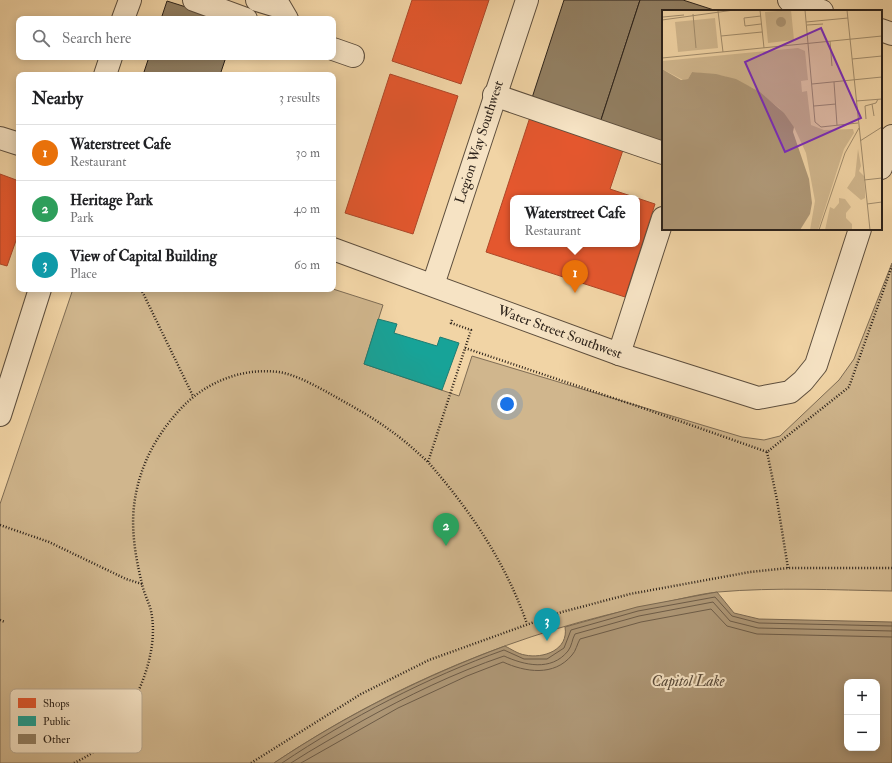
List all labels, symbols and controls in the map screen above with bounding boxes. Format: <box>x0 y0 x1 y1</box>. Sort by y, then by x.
inset map <box>662 10 882 230</box>
search box <box>16 16 336 60</box>
icon: search <box>30 27 52 49</box>
text: Search here <box>62 29 131 48</box>
street label: Legion Way Southwest <box>451 78 508 206</box>
text: Nearby <box>32 88 83 109</box>
text: 3 results <box>279 90 320 106</box>
text: Waterstreet Cafe <box>70 135 171 154</box>
text: 1 <box>43 145 47 161</box>
text: 30 m <box>296 145 320 161</box>
text: Restaurant <box>70 154 126 170</box>
text: Heritage Park <box>70 191 153 210</box>
popup <box>510 195 640 247</box>
text: 2 <box>42 201 48 217</box>
text: 40 m <box>294 201 320 217</box>
text: Waterstreet Cafe <box>524 204 626 223</box>
text: Park <box>70 210 94 226</box>
text: Restaurant <box>524 223 581 239</box>
text: View of Capital Building <box>70 247 217 266</box>
text: 3 <box>43 257 48 273</box>
text: 60 m <box>294 257 320 273</box>
pin: 1 <box>562 260 588 293</box>
text: Place <box>70 266 97 282</box>
street label: Water Street Southwest <box>495 301 625 363</box>
your location <box>497 394 517 414</box>
pin: 2 <box>433 513 459 546</box>
pin: 3 <box>534 608 560 641</box>
water label: Capitol Lake <box>651 672 726 691</box>
map controls <box>844 679 880 751</box>
button: + <box>844 679 880 715</box>
legend <box>10 689 142 753</box>
text: Shops <box>43 697 70 711</box>
text: Public <box>43 715 71 728</box>
button: − <box>844 715 880 751</box>
text: Other <box>43 733 71 746</box>

